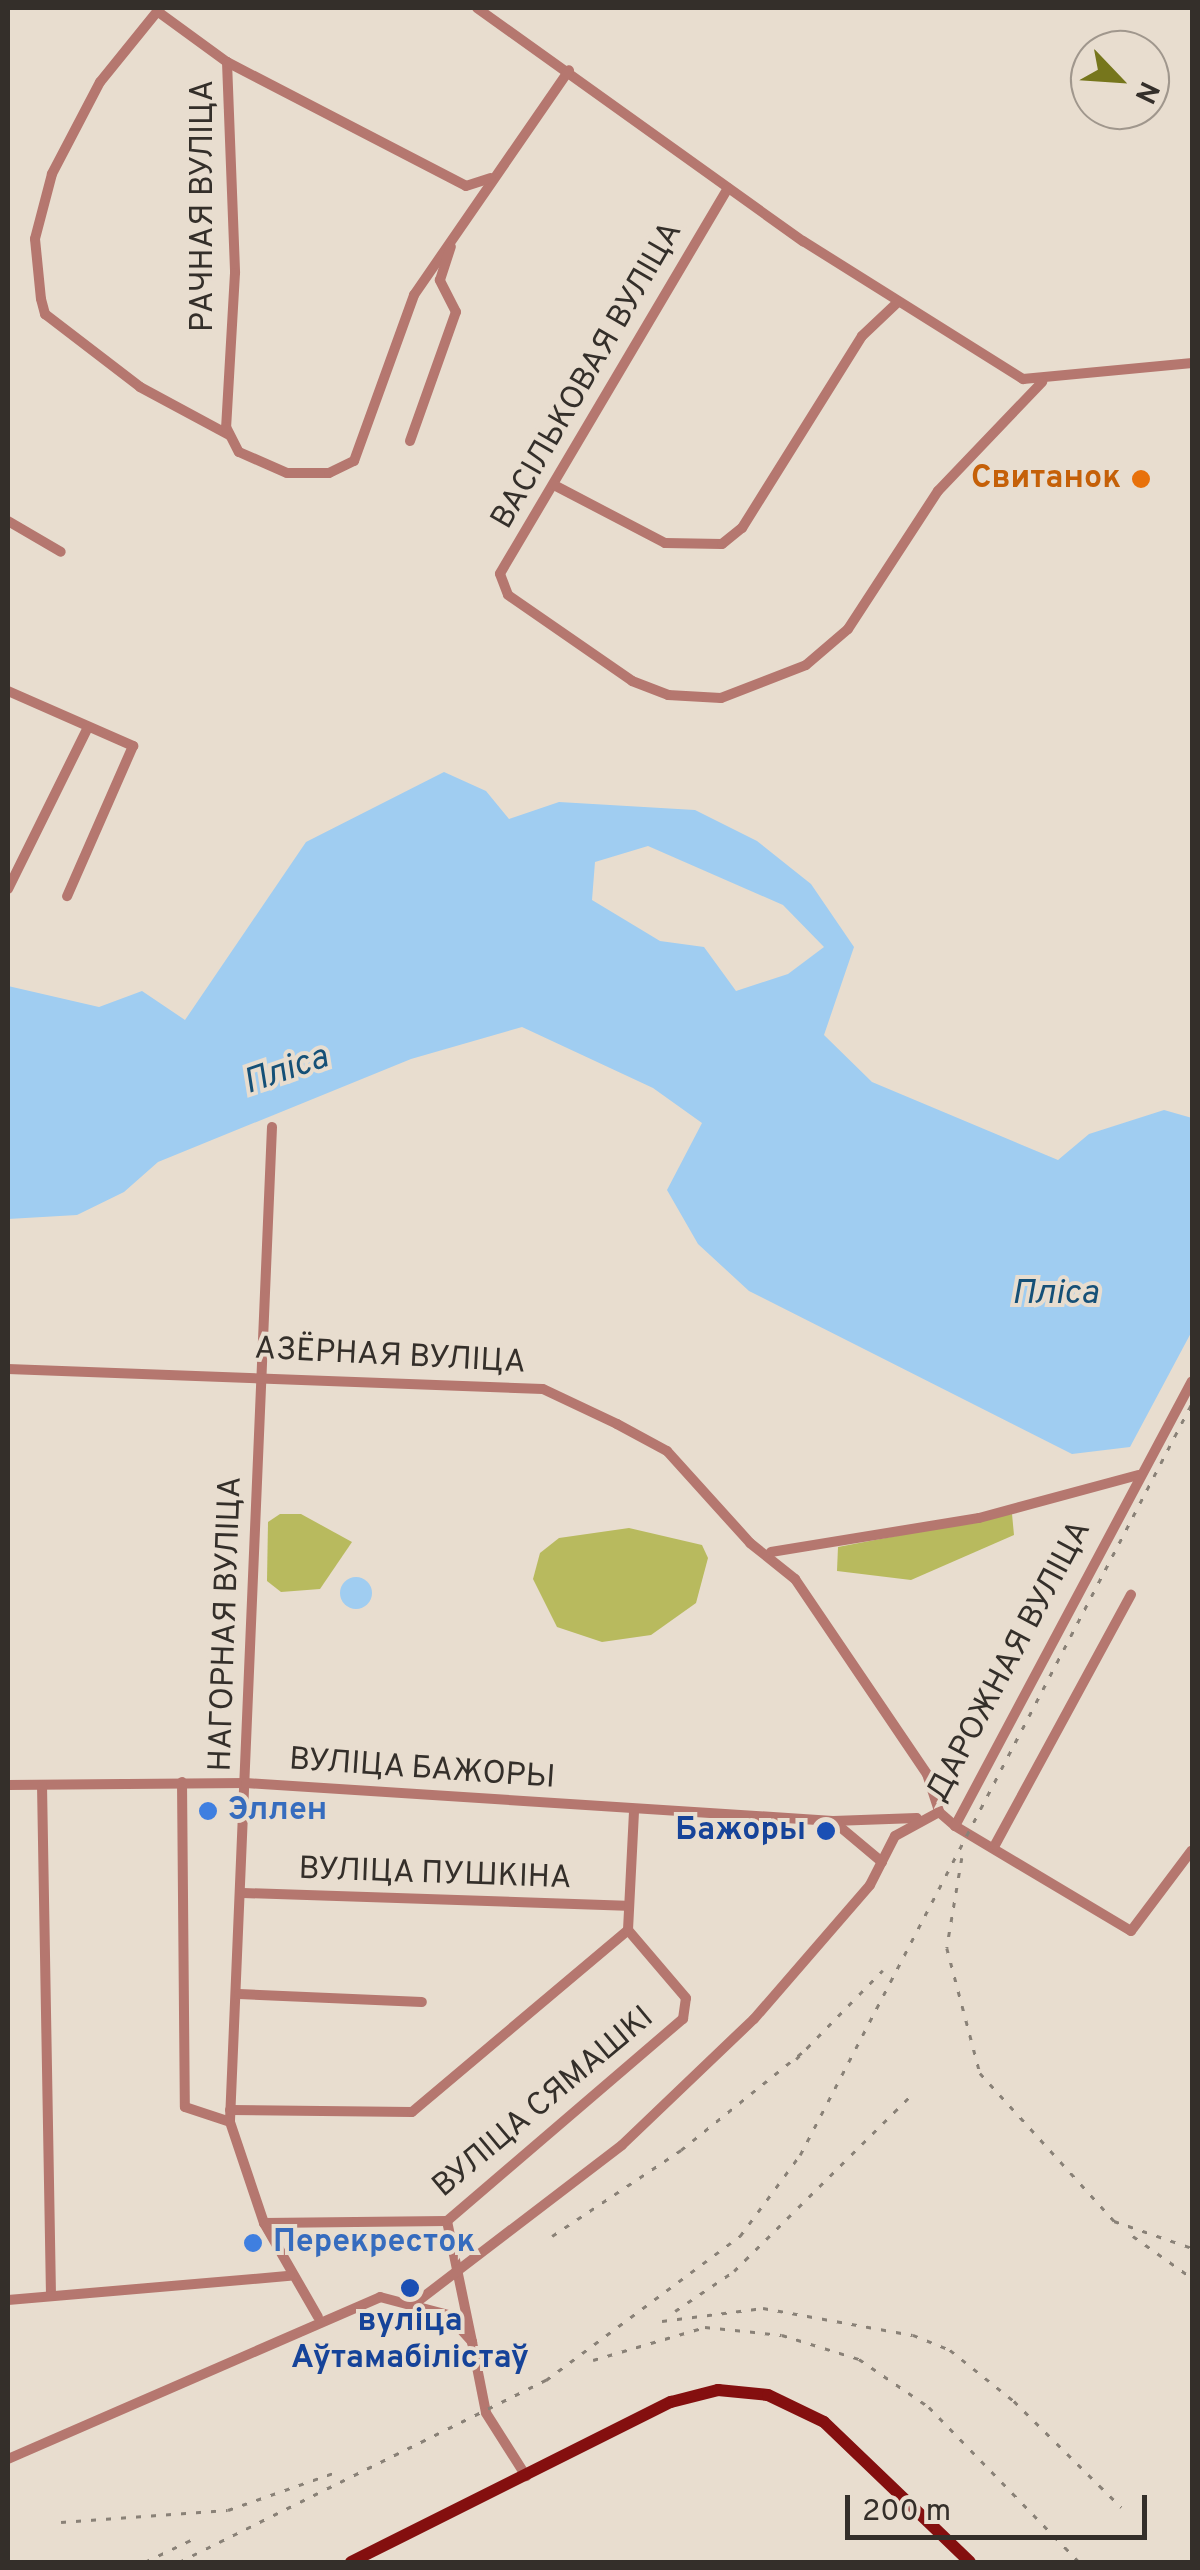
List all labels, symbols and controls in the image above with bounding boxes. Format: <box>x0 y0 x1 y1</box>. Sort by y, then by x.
north arrow <box>1070 30 1170 130</box>
text: N <box>1125 75 1166 109</box>
street label: РАЧНАЯ ВУЛІЦА <box>185 80 223 332</box>
street label: ВАСІЛЬКОВАЯ ВУЛІЦА <box>484 216 692 536</box>
place label: Свитанок <box>971 460 1121 498</box>
marker: Свитанок <box>1130 468 1152 490</box>
water label: Пліса <box>238 1037 334 1105</box>
water label: Пліса <box>1011 1273 1099 1315</box>
street label: АЗЁРНАЯ ВУЛІЦА <box>253 1331 527 1383</box>
street label: НАГОРНАЯ ВУЛІЦА <box>203 1476 251 1772</box>
street label: ДАРОЖНАЯ ВУЛІЦА <box>920 1515 1100 1809</box>
street label: ВУЛІЦА БАЖОРЫ <box>287 1742 557 1798</box>
place label: Эллен <box>228 1792 327 1830</box>
marker: Эллен <box>197 1800 219 1822</box>
place label: Бажоры <box>675 1812 806 1850</box>
marker: Бажоры <box>815 1820 837 1842</box>
street label: ВУЛІЦА ПУШКІНА <box>297 1851 573 1899</box>
street label: ВУЛІЦА СЯМАШКІ <box>425 1999 663 2207</box>
place label: Перекресток <box>273 2224 475 2262</box>
marker: Перекресток <box>242 2232 264 2254</box>
marker: вуліца Аўтамабілістаў <box>399 2277 421 2299</box>
place label: вуліца Аўтамабілістаў <box>291 2304 529 2379</box>
scale bar <box>850 2475 1152 2537</box>
text: 200 m <box>862 2494 951 2531</box>

